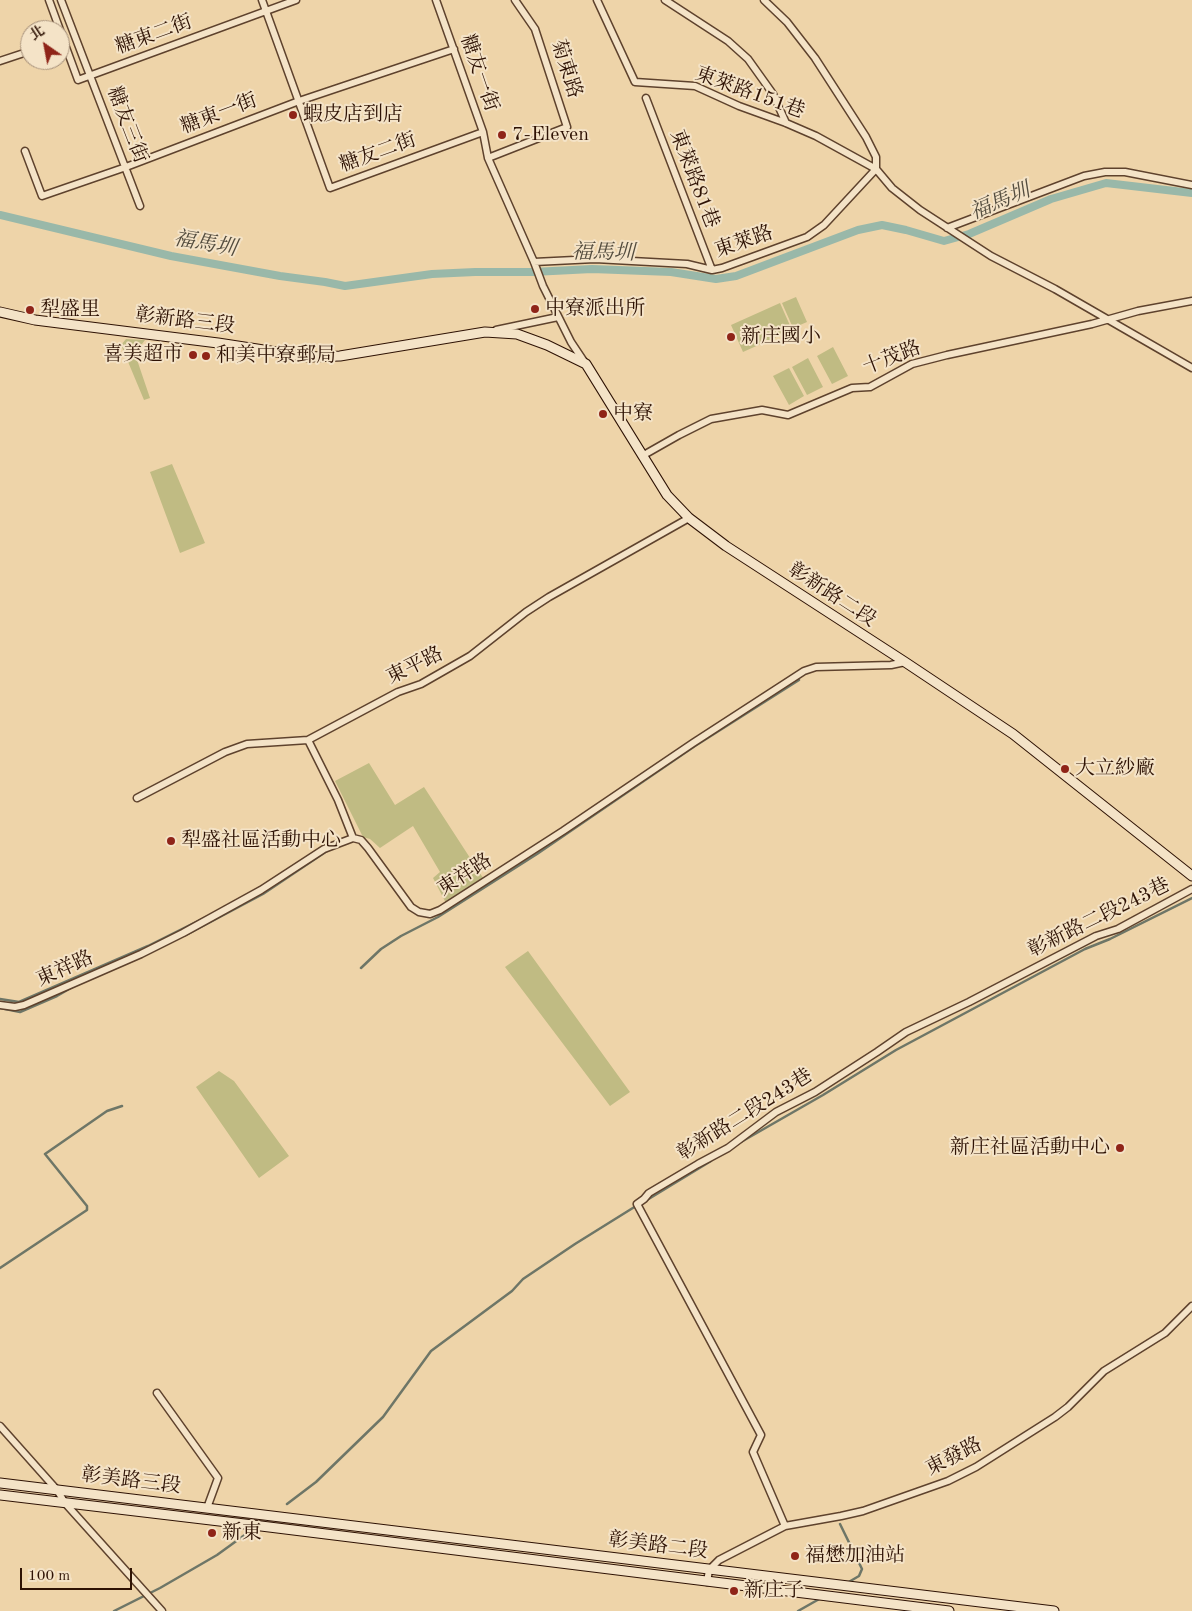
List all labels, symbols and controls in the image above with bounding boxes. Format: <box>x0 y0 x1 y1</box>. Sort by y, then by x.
street label: 糖東二街 <box>112 10 196 60</box>
north arrow <box>20 20 70 70</box>
text: 北 <box>28 24 47 43</box>
street label: 糖友一街 <box>455 31 503 115</box>
street label: 菊東路 <box>545 37 587 101</box>
street label: 東萊路151巷 <box>692 62 808 124</box>
street label: 糖友三街 <box>101 83 153 167</box>
street label: 糖東一街 <box>177 88 261 140</box>
place label: 蝦皮店到店 <box>303 103 403 127</box>
marker: 蝦皮店到店 <box>287 109 299 121</box>
place label: 7-Eleven <box>512 123 589 147</box>
street label: 東萊路81巷 <box>664 127 724 231</box>
street label: 糖友二街 <box>336 128 420 178</box>
marker: 7-Eleven <box>496 129 508 141</box>
water label: 福馬圳 <box>966 178 1034 226</box>
street label: 東萊路 <box>712 221 776 263</box>
water label: 福馬圳 <box>172 226 238 262</box>
water label: 福馬圳 <box>571 240 635 266</box>
place label: 中寮派出所 <box>545 297 645 321</box>
place label: 犁盛里 <box>40 298 100 322</box>
street label: 彰新路三段 <box>134 303 236 339</box>
marker: 中寮派出所 <box>529 303 541 315</box>
marker: 犁盛里 <box>24 304 36 316</box>
place label: 新庄國小 <box>741 325 821 349</box>
marker: 新庄國小 <box>725 331 737 343</box>
street label: 十茂路 <box>860 336 924 380</box>
place label: 喜美超市 <box>103 343 183 367</box>
place label: 和美中寮郵局 <box>216 344 336 368</box>
marker: 喜美超市 <box>187 349 199 361</box>
marker: 和美中寮郵局 <box>200 350 212 362</box>
place label: 中寮 <box>613 402 653 426</box>
marker: 中寮 <box>597 408 609 420</box>
street label: 彰新路二段 <box>784 558 880 632</box>
street label: 東平路 <box>383 642 447 690</box>
place label: 大立紗廠 <box>1075 757 1155 781</box>
marker: 大立紗廠 <box>1059 763 1071 775</box>
place label: 犁盛社區活動中心 <box>181 829 341 853</box>
marker: 犁盛社區活動中心 <box>165 835 177 847</box>
street label: 東祥路 <box>433 849 497 901</box>
street label: 彰新路二段243巷 <box>1024 873 1174 963</box>
street label: 東祥路 <box>33 946 97 992</box>
street label: 彰新路二段243巷 <box>673 1064 817 1166</box>
place label: 新庄社區活動中心 <box>950 1136 1110 1160</box>
marker: 新庄社區活動中心 <box>1114 1142 1126 1154</box>
street label: 東發路 <box>922 1433 986 1481</box>
street label: 彰美路三段 <box>80 1463 182 1499</box>
place label: 新東 <box>222 1521 262 1545</box>
marker: 新東 <box>206 1527 218 1539</box>
street label: 彰美路二段 <box>607 1528 709 1564</box>
place label: 福懋加油站 <box>805 1544 905 1568</box>
marker: 福懋加油站 <box>789 1550 801 1562</box>
scale bar <box>22 1558 135 1590</box>
text: 100 m <box>28 1569 70 1584</box>
place label: 新庄子 <box>744 1579 804 1603</box>
marker: 新庄子 <box>728 1585 740 1597</box>

